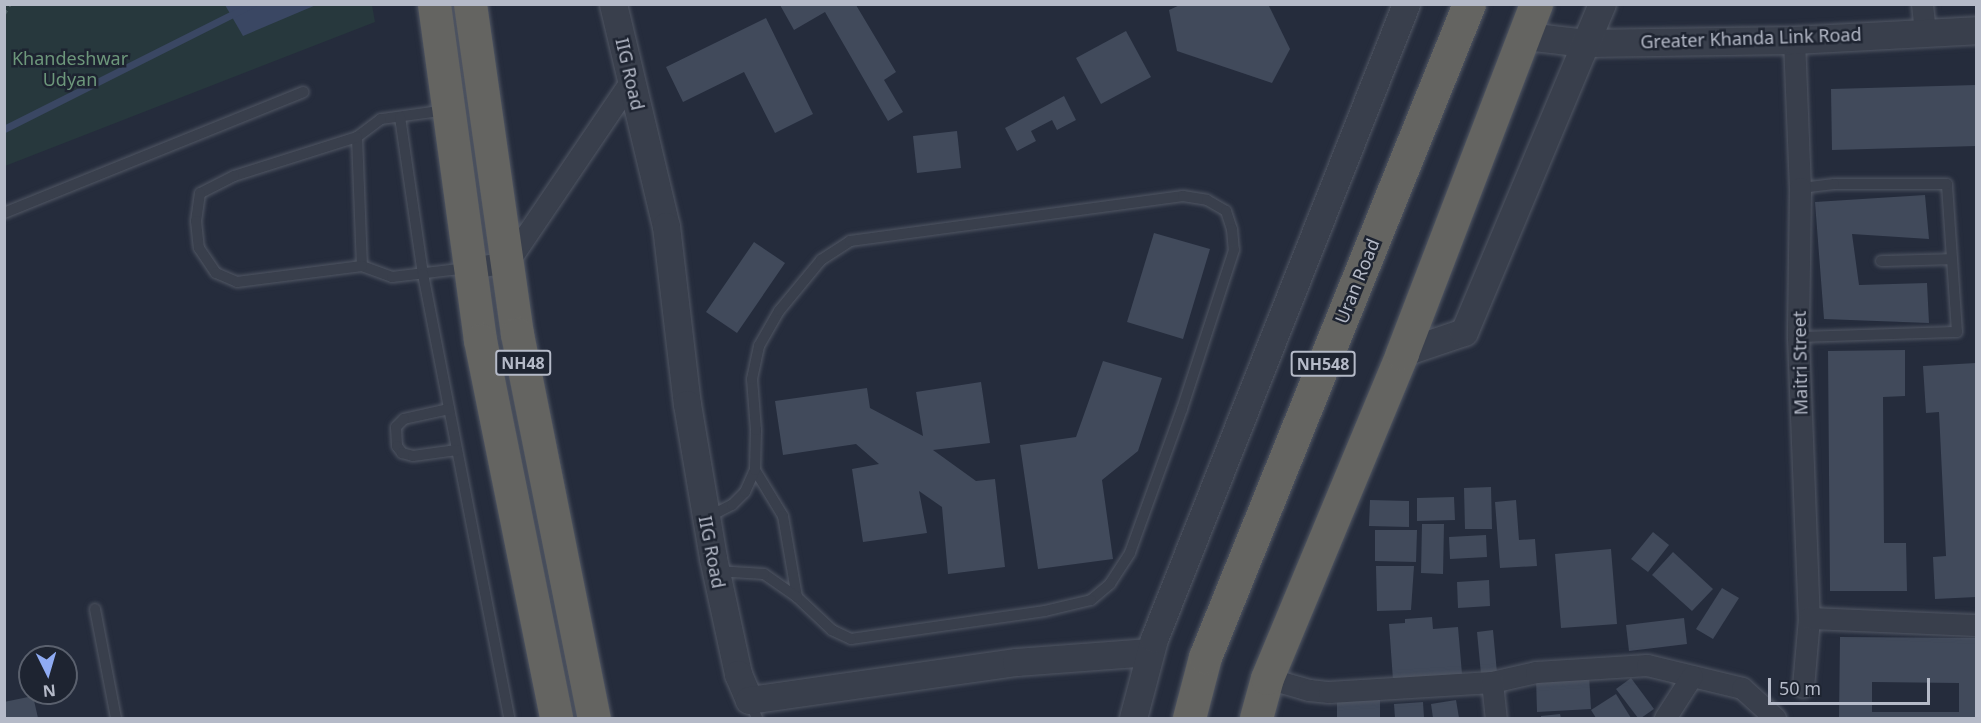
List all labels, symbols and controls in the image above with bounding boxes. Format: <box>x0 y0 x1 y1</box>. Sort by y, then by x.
street label: Greater Khanda Link Road <box>1640 23 1862 53</box>
street label: IIG Road <box>611 36 649 112</box>
park label: Khandeshwar Udyan <box>12 48 128 90</box>
street label: Uran Road <box>1330 236 1384 326</box>
street label: Maitri Street <box>1788 311 1812 415</box>
road number: NH48 <box>494 350 552 376</box>
road number: NH548 <box>1290 351 1356 377</box>
street label: IIG Road <box>694 514 730 590</box>
north arrow <box>18 645 78 705</box>
scale bar <box>1771 666 1933 704</box>
text: 50 m <box>1779 676 1821 700</box>
text: N <box>42 679 57 702</box>

